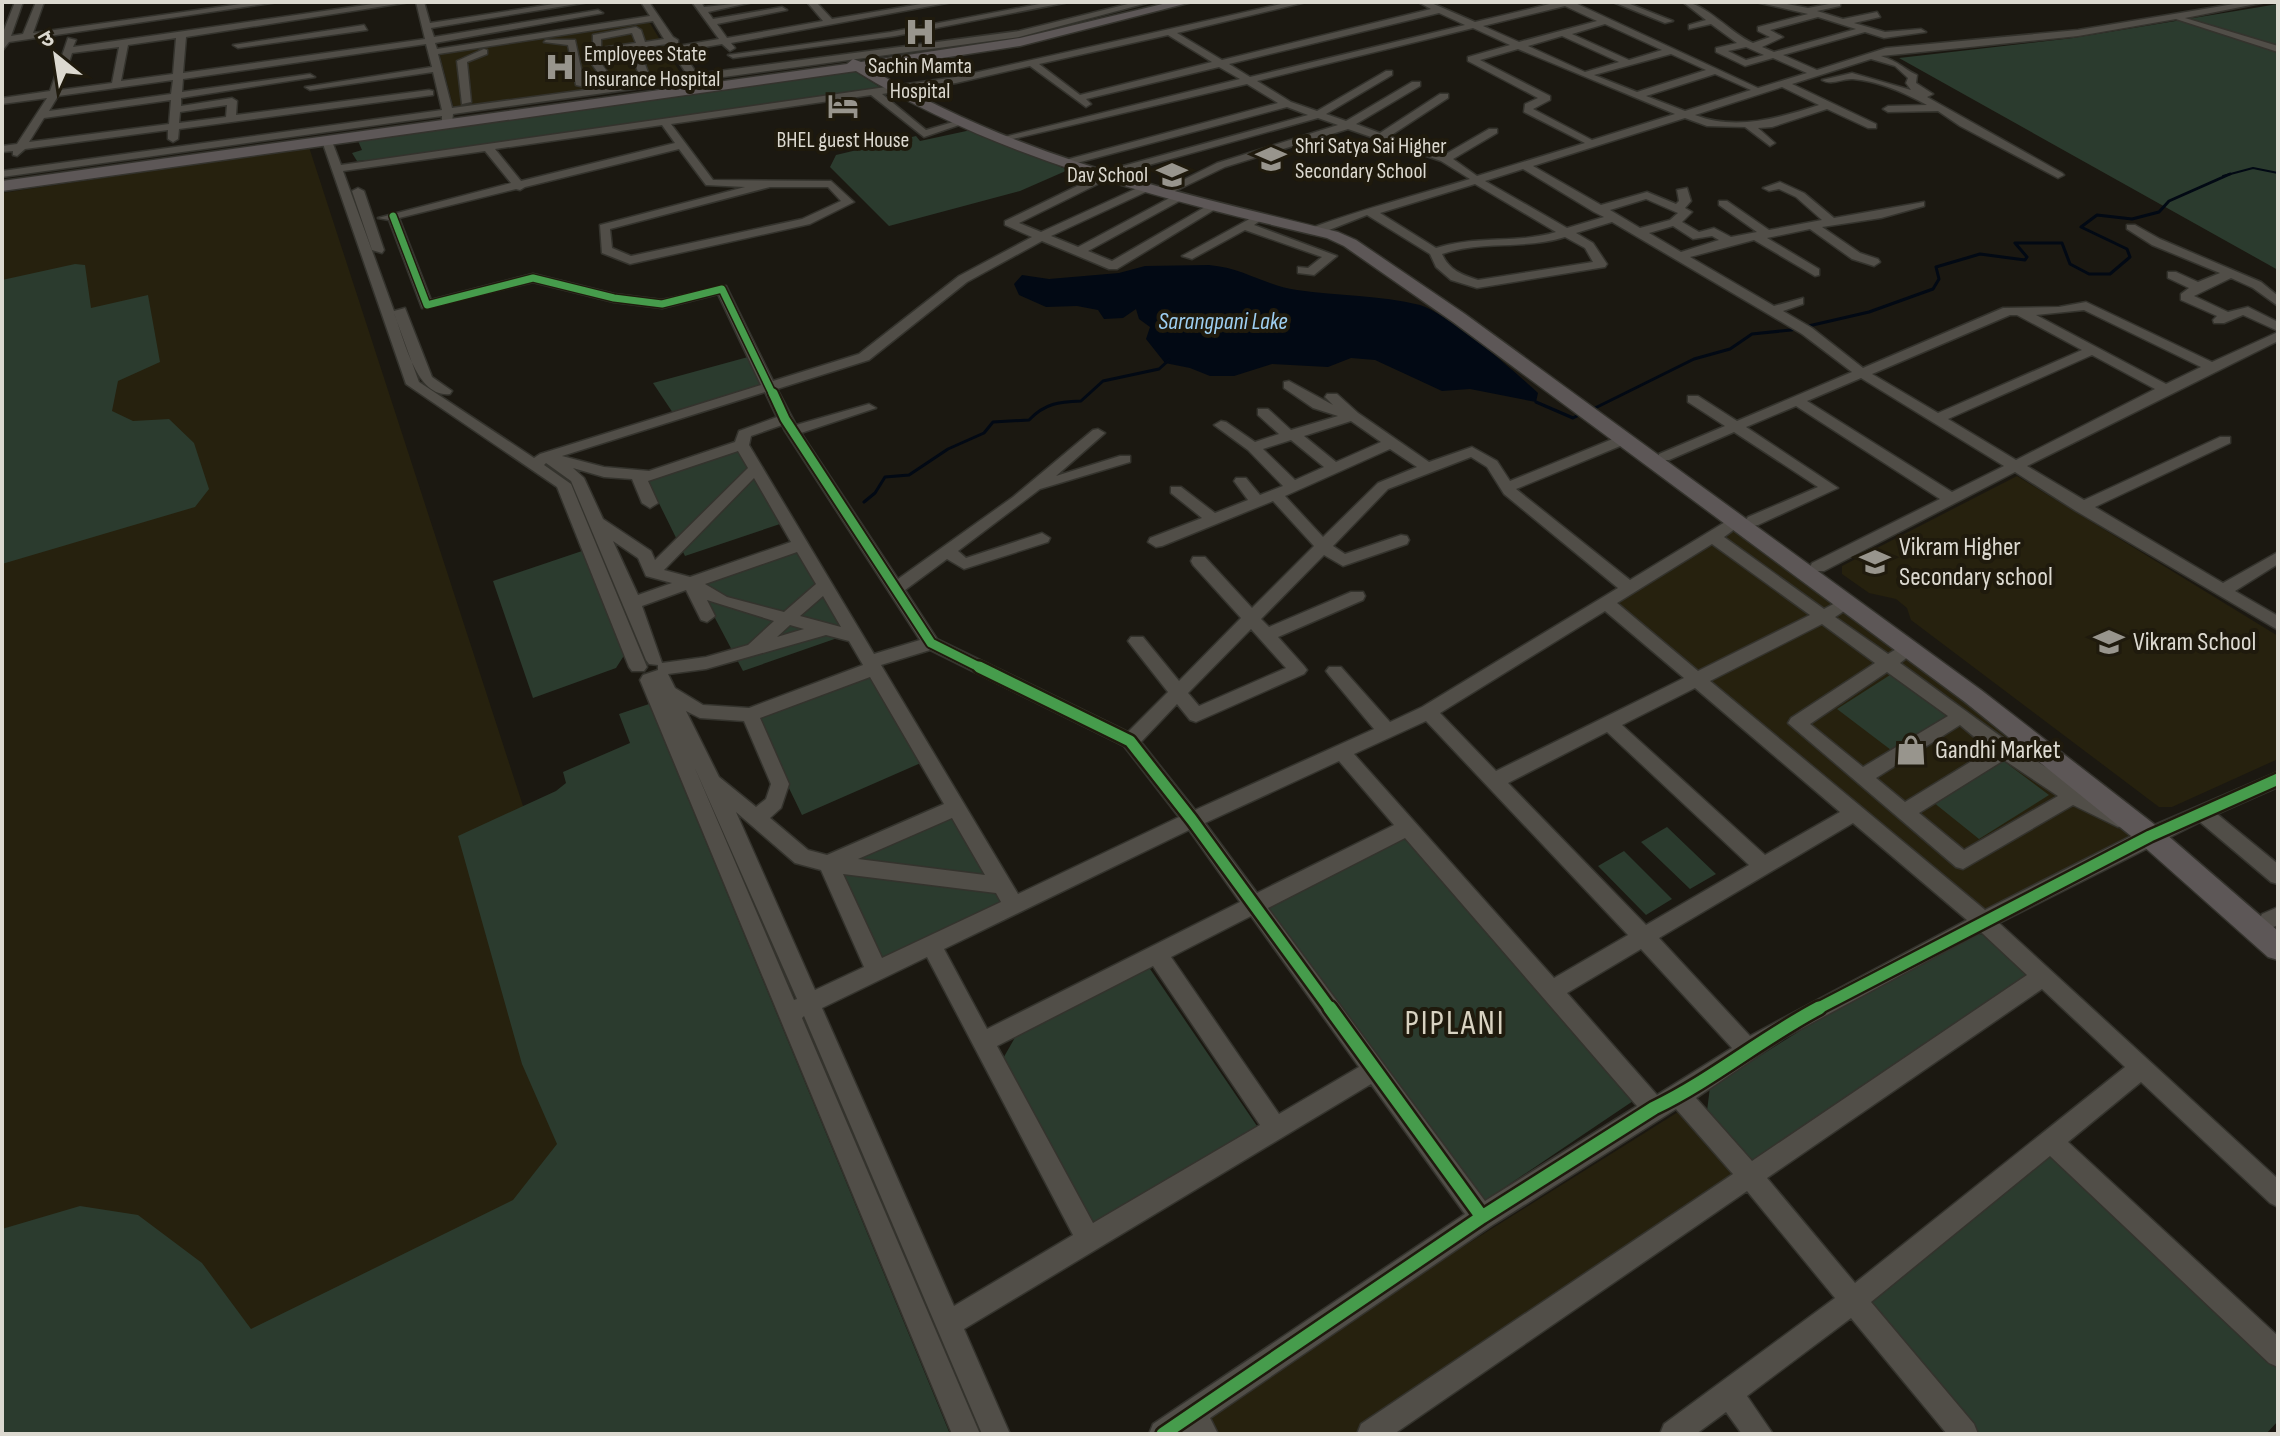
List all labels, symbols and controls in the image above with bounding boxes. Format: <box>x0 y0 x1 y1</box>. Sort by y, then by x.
hospital icon: Sachin Mamta Hospital <box>903 15 937 49</box>
north arrow <box>16 16 96 96</box>
text: उ <box>34 25 60 55</box>
place label: Employees State Insurance Hospital <box>584 41 720 93</box>
hospital icon: Employees State Insurance Hospital <box>543 50 577 84</box>
place label: Sachin Mamta Hospital <box>868 53 972 105</box>
hotel icon: BHEL guest House <box>826 89 860 123</box>
place label: BHEL guest House <box>777 127 909 154</box>
place label: Shri Satya Sai Higher Secondary School <box>1295 133 1447 185</box>
school or university icon: Shri Satya Sai Higher Secondary School <box>1254 142 1288 176</box>
school or university icon: Dav School <box>1155 158 1189 192</box>
place label: Dav School <box>1067 162 1148 189</box>
water label: Sarangpani Lake <box>1158 307 1288 336</box>
place label: Vikram Higher Secondary school <box>1899 532 2053 593</box>
school or university icon: Vikram Higher Secondary school <box>1858 545 1892 579</box>
school or university icon: Vikram School <box>2092 625 2126 659</box>
place label: Vikram School <box>2133 627 2256 658</box>
shop icon: Gandhi Market <box>1894 733 1928 767</box>
place label: Gandhi Market <box>1935 735 2061 766</box>
district label: PIPLANI <box>1404 1003 1506 1044</box>

